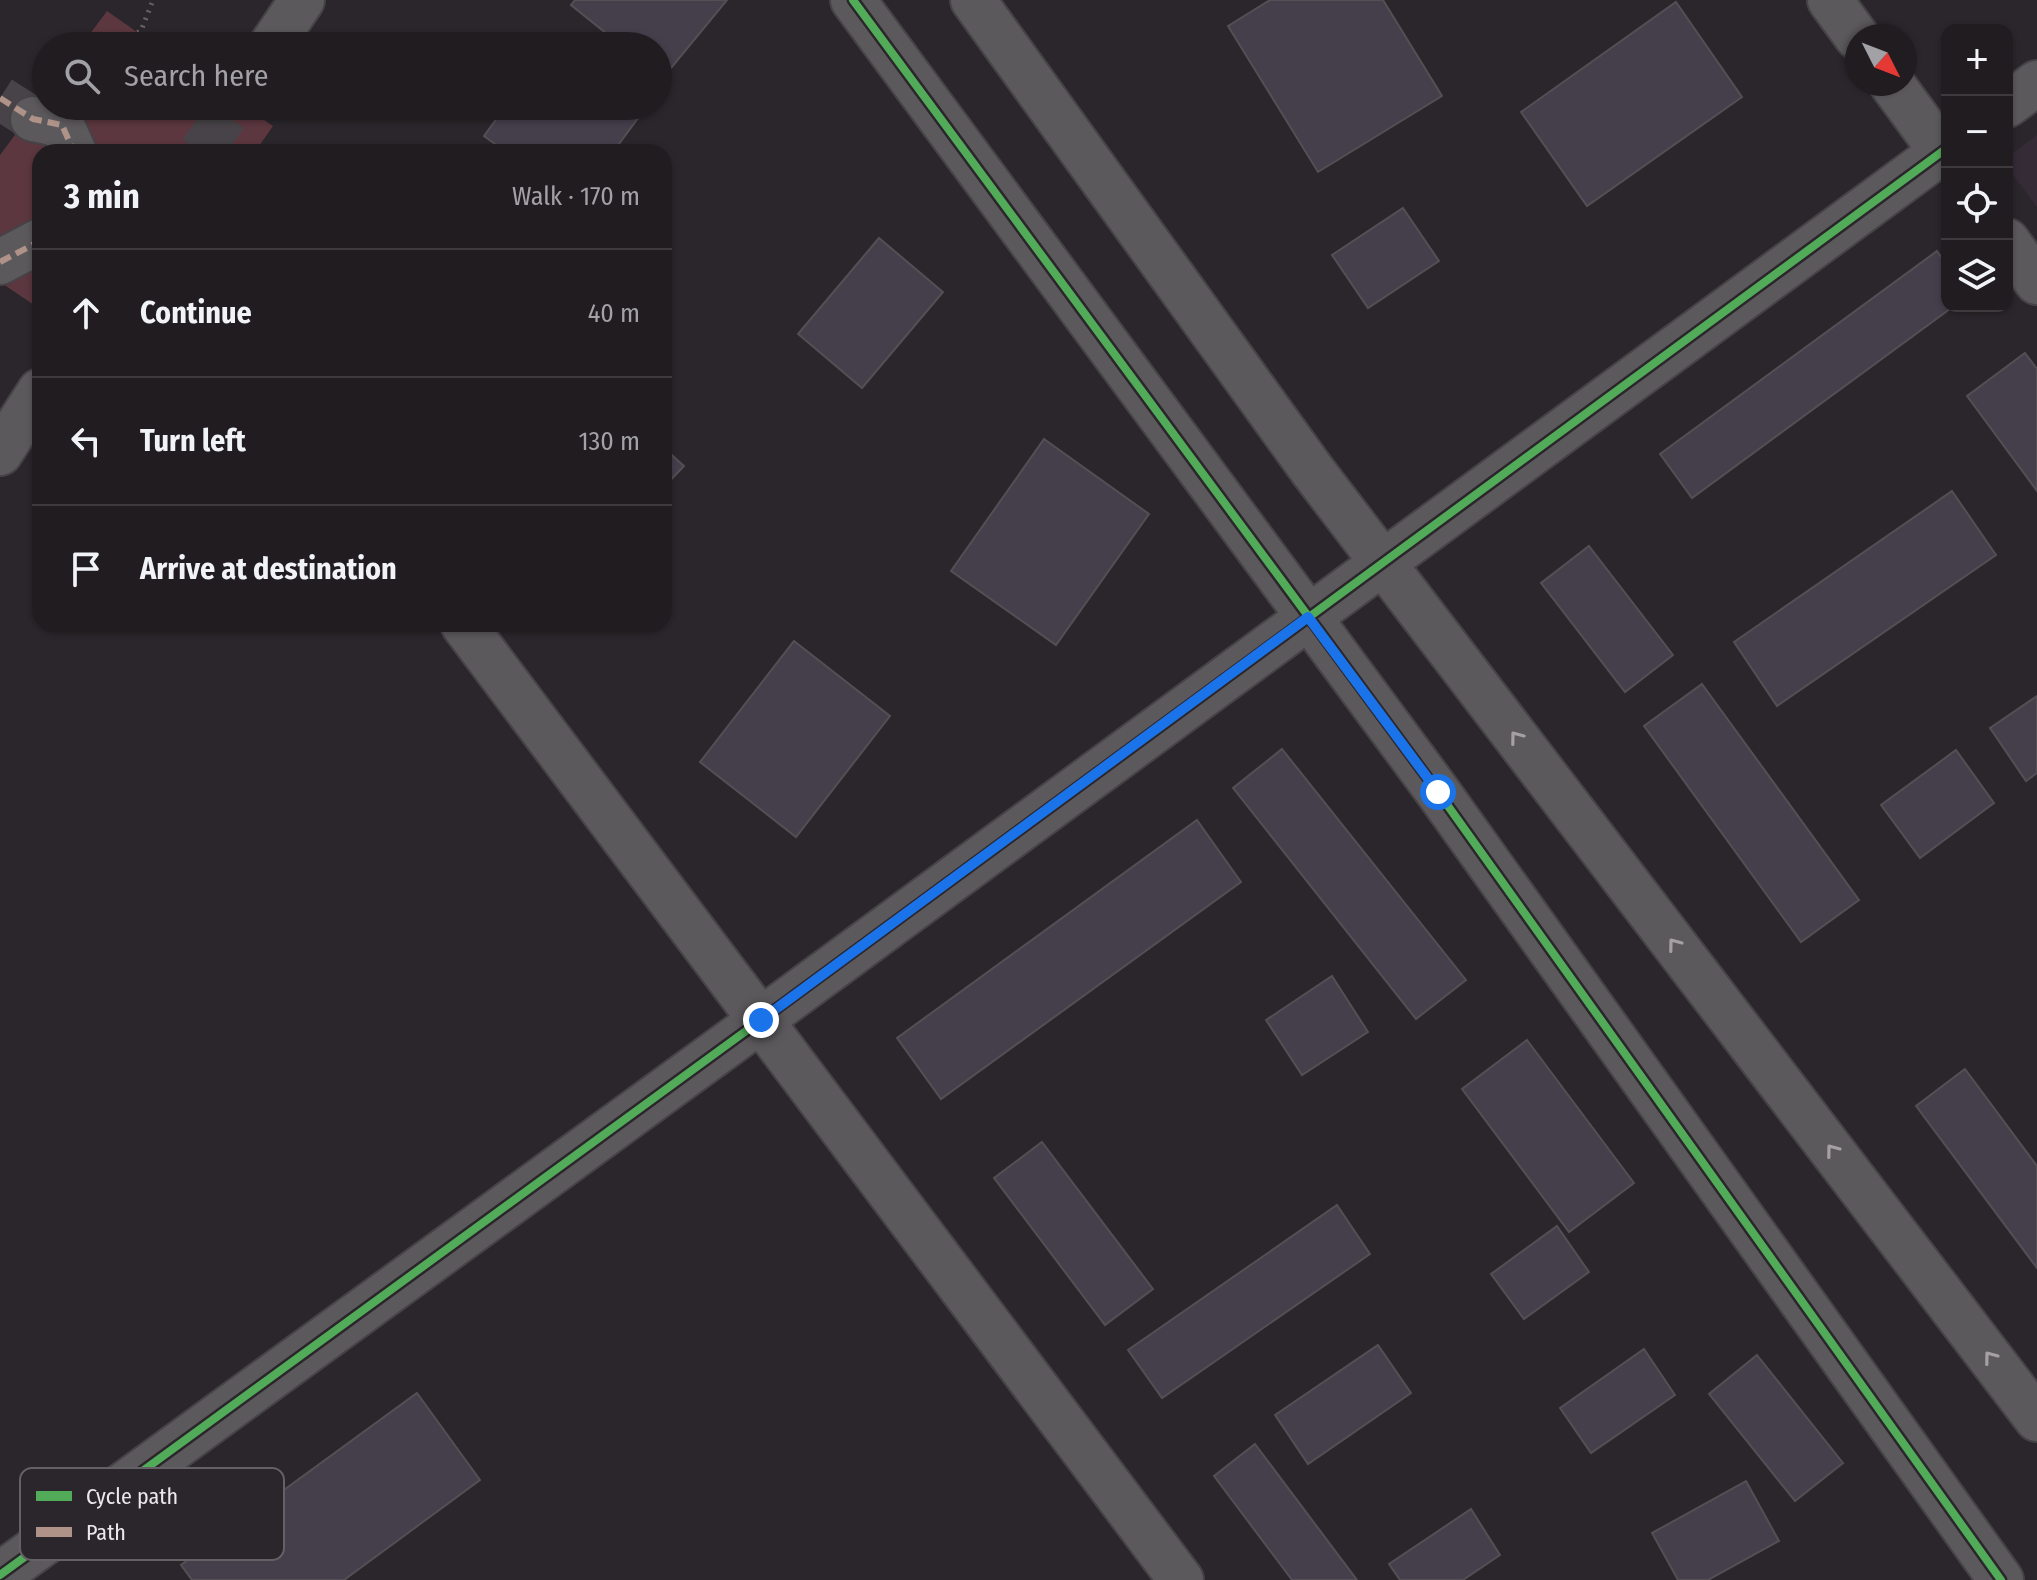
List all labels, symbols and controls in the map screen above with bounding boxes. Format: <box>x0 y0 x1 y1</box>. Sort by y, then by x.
north arrow <box>1845 24 1917 96</box>
map controls <box>1941 24 2013 312</box>
button: + <box>1941 24 2013 96</box>
search box <box>32 32 672 120</box>
icon: search <box>60 54 104 98</box>
text: Search here <box>124 58 269 94</box>
button: − <box>1941 96 2013 168</box>
button: locate <box>1941 168 2013 240</box>
text: 3 min <box>64 176 140 217</box>
text: Walk · 170 m <box>512 181 640 212</box>
button: layers <box>1941 240 2013 312</box>
icon: ahead <box>64 291 108 335</box>
text: Continue <box>140 295 252 331</box>
text: 40 m <box>588 298 640 329</box>
icon: left <box>64 419 108 463</box>
text: Turn left <box>140 423 246 459</box>
text: 130 m <box>578 426 640 457</box>
icon: arrive <box>64 547 108 591</box>
text: Arrive at destination <box>140 551 397 587</box>
one-way arrow <box>1512 731 1526 746</box>
route start <box>1420 774 1456 810</box>
one-way arrow <box>1669 938 1683 953</box>
route end <box>743 1002 779 1038</box>
one-way arrow <box>1827 1144 1841 1159</box>
one-way arrow <box>1985 1351 1999 1366</box>
legend <box>20 1468 284 1560</box>
text: Cycle path <box>86 1483 178 1510</box>
text: Path <box>86 1519 126 1546</box>

